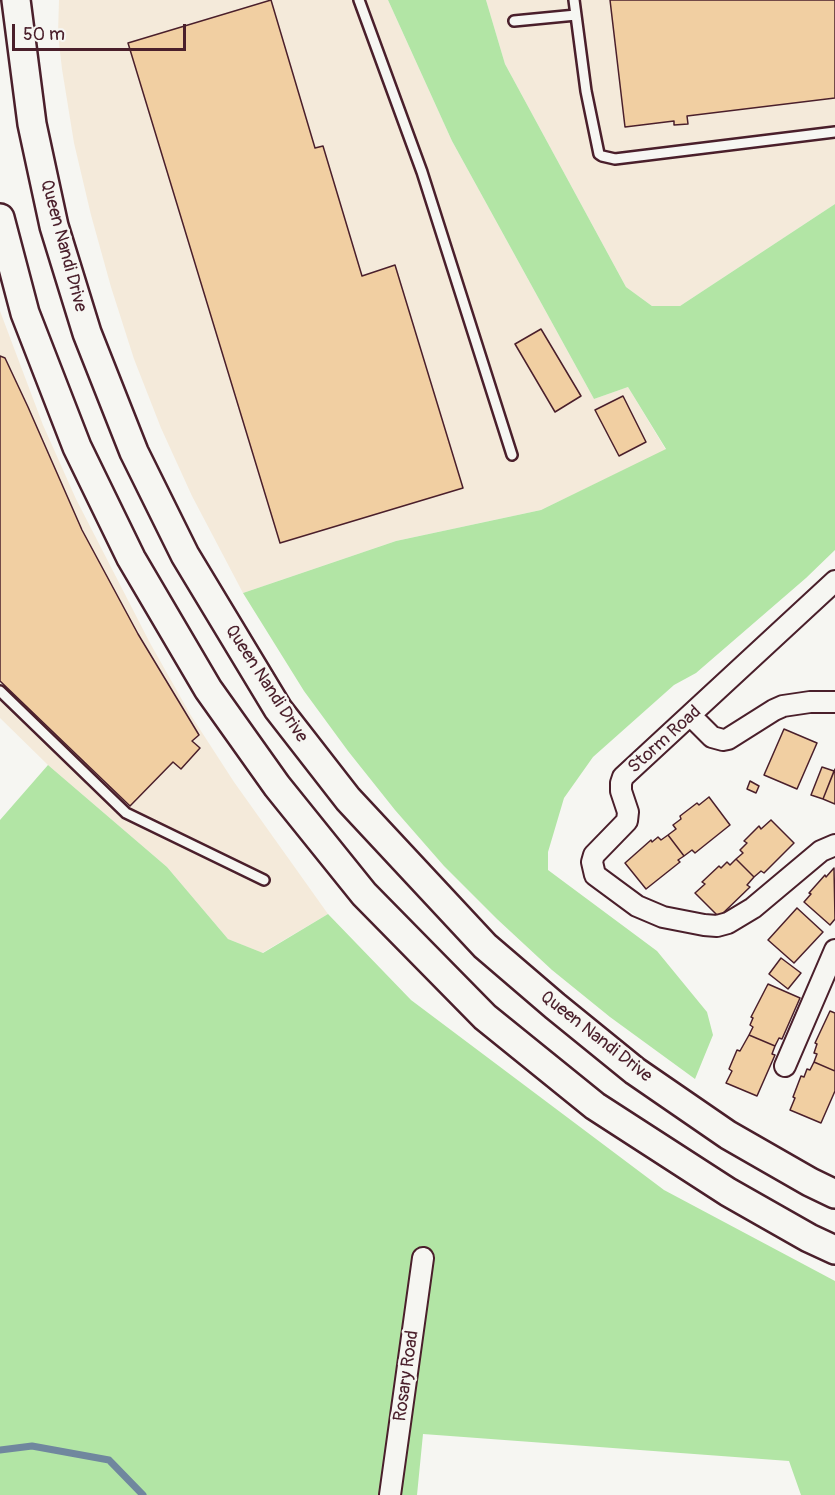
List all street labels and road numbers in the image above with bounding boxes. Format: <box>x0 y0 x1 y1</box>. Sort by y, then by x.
street label: Queen Nandi Drive <box>35 177 91 315</box>
street label: Queen Nandi Drive <box>220 621 312 747</box>
street label: Storm Road <box>624 702 706 778</box>
street label: Queen Nandi Drive <box>536 987 656 1087</box>
street label: Rosary Road <box>390 1329 424 1423</box>

